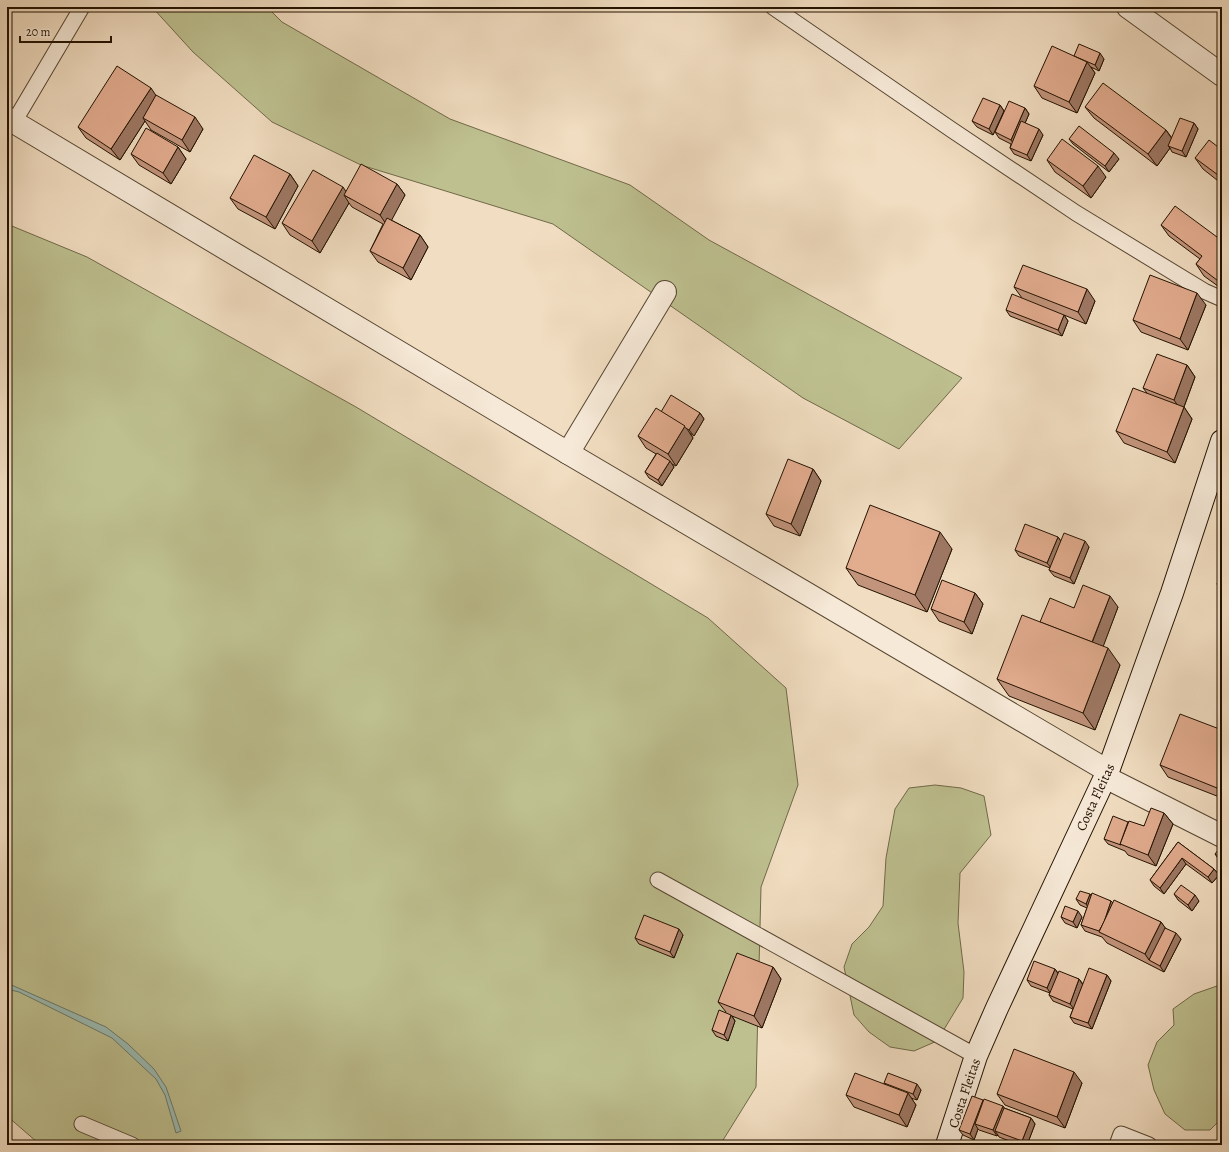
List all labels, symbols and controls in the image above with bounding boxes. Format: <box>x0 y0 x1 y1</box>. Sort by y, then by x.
scale bar <box>20 18 111 44</box>
text: 20 m <box>26 24 50 40</box>
street label: Costa Fleitas <box>1072 760 1119 834</box>
street label: Costa Fleitas <box>944 1056 985 1131</box>

